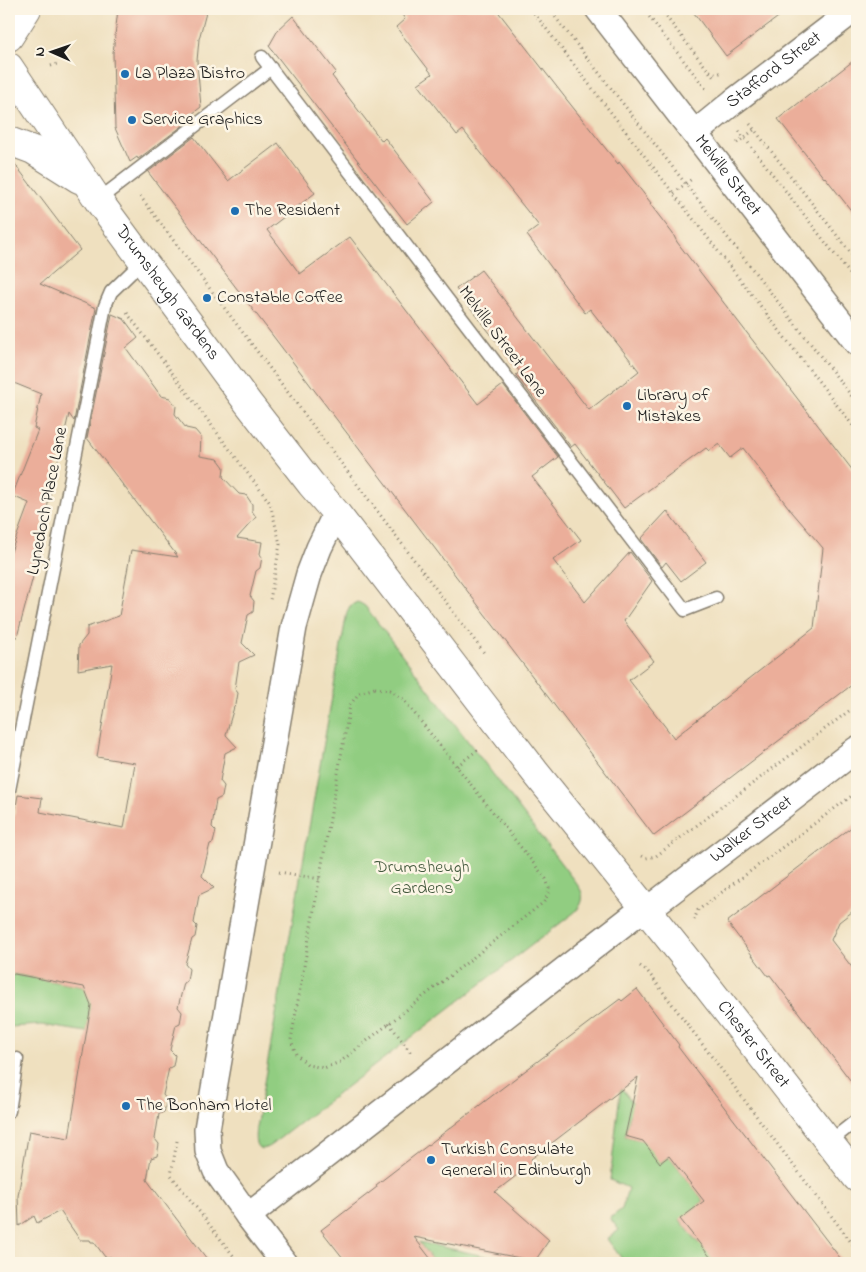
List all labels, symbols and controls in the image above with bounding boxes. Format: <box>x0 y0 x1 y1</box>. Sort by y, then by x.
street label: Stafford Street <box>721 26 828 115</box>
north arrow <box>28 28 78 78</box>
text: N <box>30 47 51 57</box>
place label: La Plaza Bistro <box>135 61 245 87</box>
marker: La Plaza Bistro <box>119 68 131 80</box>
place label: Service Graphics <box>142 107 263 133</box>
marker: Service Graphics <box>126 114 138 126</box>
street label: Melville Street <box>688 130 767 222</box>
place label: The Resident <box>245 198 340 224</box>
marker: The Resident <box>229 205 241 217</box>
street label: Drumsheugh Gardens <box>108 219 226 366</box>
street label: Melville Street Lane <box>451 281 553 404</box>
place label: Constable Coffee <box>217 285 344 311</box>
marker: Constable Coffee <box>201 292 213 304</box>
place label: Library of Mistakes <box>637 383 710 430</box>
marker: Library of Mistakes <box>621 400 633 412</box>
street label: Lynedoch Place Lane <box>21 424 75 577</box>
street label: Walker Street <box>705 789 799 870</box>
park label: Drumsheugh Gardens <box>374 855 469 902</box>
street label: Chester Street <box>710 995 796 1094</box>
place label: The Bonham Hotel <box>136 1093 271 1119</box>
marker: The Bonham Hotel <box>120 1100 132 1112</box>
place label: Turkish Consulate General in Edinburgh <box>441 1137 591 1185</box>
marker: Turkish Consulate General in Edinburgh <box>425 1154 437 1166</box>

